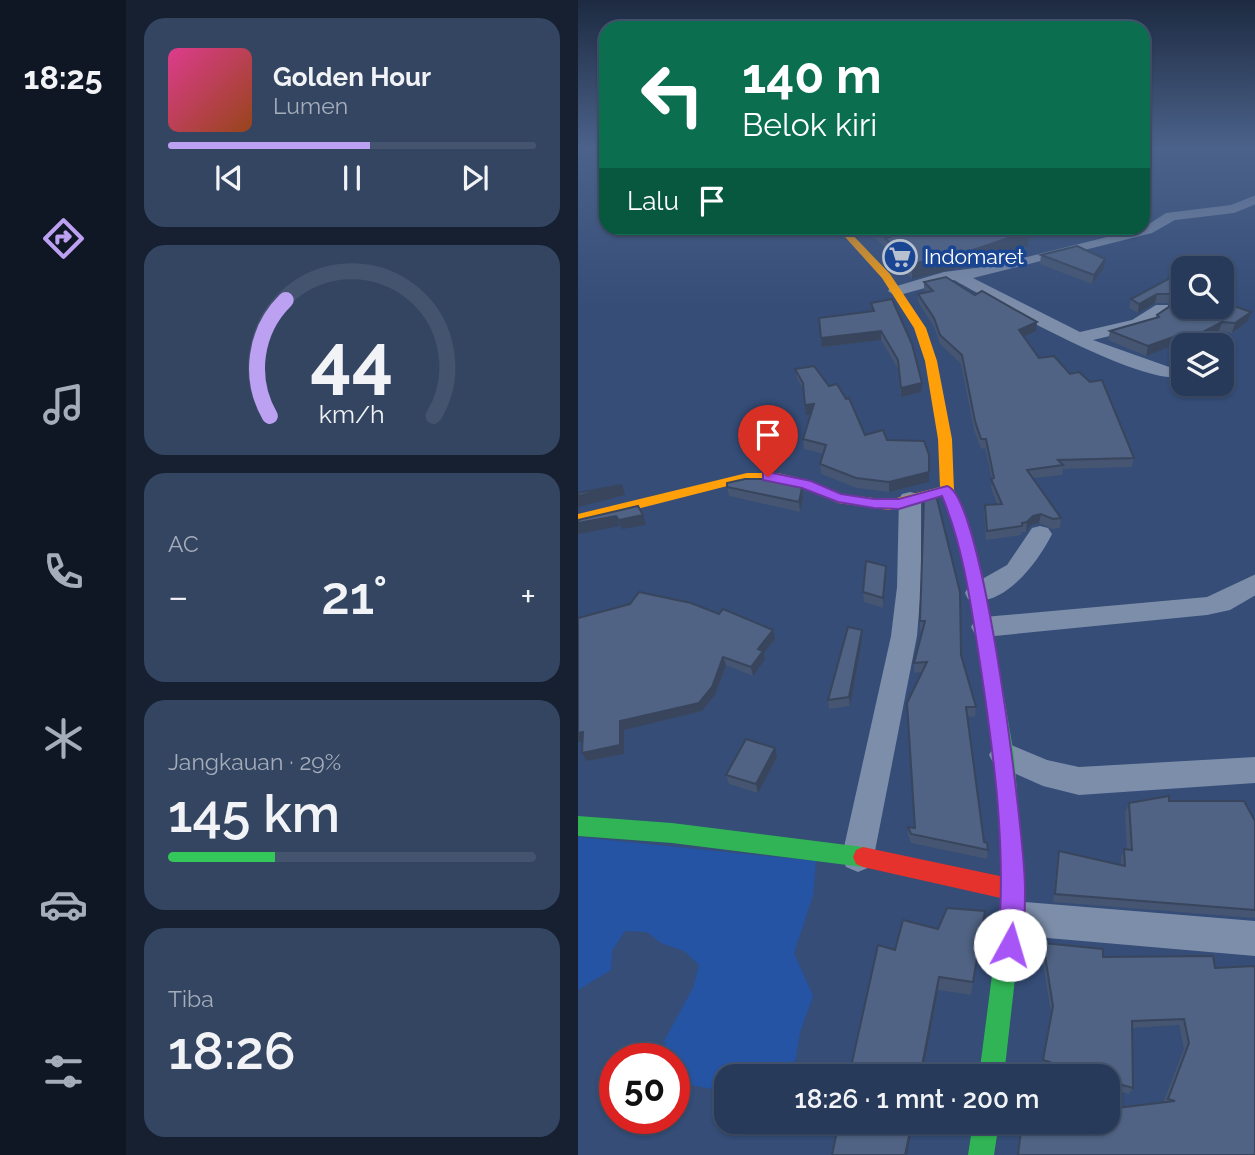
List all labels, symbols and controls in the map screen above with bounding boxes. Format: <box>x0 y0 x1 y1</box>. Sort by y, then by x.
text: 140 m <box>742 47 882 104</box>
icon: left <box>627 49 718 140</box>
text: 18:25 <box>24 59 102 96</box>
text: Golden Hour <box>273 62 431 92</box>
text: Lumen <box>273 92 348 119</box>
text: Belok kiri <box>742 106 877 143</box>
icon: previous <box>210 159 248 197</box>
icon: pause <box>333 159 371 197</box>
icon: next <box>456 159 494 197</box>
icon: arrive <box>693 182 731 220</box>
text: Lalu <box>627 186 679 216</box>
icon: directions <box>39 214 88 263</box>
supermarket icon: Indomaret <box>881 238 919 276</box>
place label: Indomaret <box>924 244 1024 269</box>
map controls <box>1171 256 1234 396</box>
button: search <box>1171 256 1234 319</box>
text: 44 <box>310 319 394 404</box>
button: layers <box>1171 333 1234 396</box>
icon: music <box>39 380 88 429</box>
text: km/h <box>319 399 385 429</box>
pin <box>738 405 798 477</box>
icon: arrive <box>749 416 787 454</box>
text: AC <box>168 530 199 557</box>
icon: phone <box>39 547 88 596</box>
text: 21° <box>321 565 388 626</box>
text: − <box>168 574 188 619</box>
text: + <box>520 574 536 619</box>
icon: climate <box>39 714 88 763</box>
text: Jangkauan · 29% <box>168 748 341 775</box>
text: 145 km <box>168 783 340 844</box>
icon: car <box>39 880 88 929</box>
position arrow <box>973 908 1047 982</box>
text: Tiba <box>168 985 214 1012</box>
text: 18:26 <box>168 1020 295 1081</box>
speed limit sign: 50 <box>599 1043 690 1134</box>
icon: filters <box>39 1047 88 1096</box>
text: 18:26 · 1 mnt · 200 m <box>795 1084 1039 1114</box>

